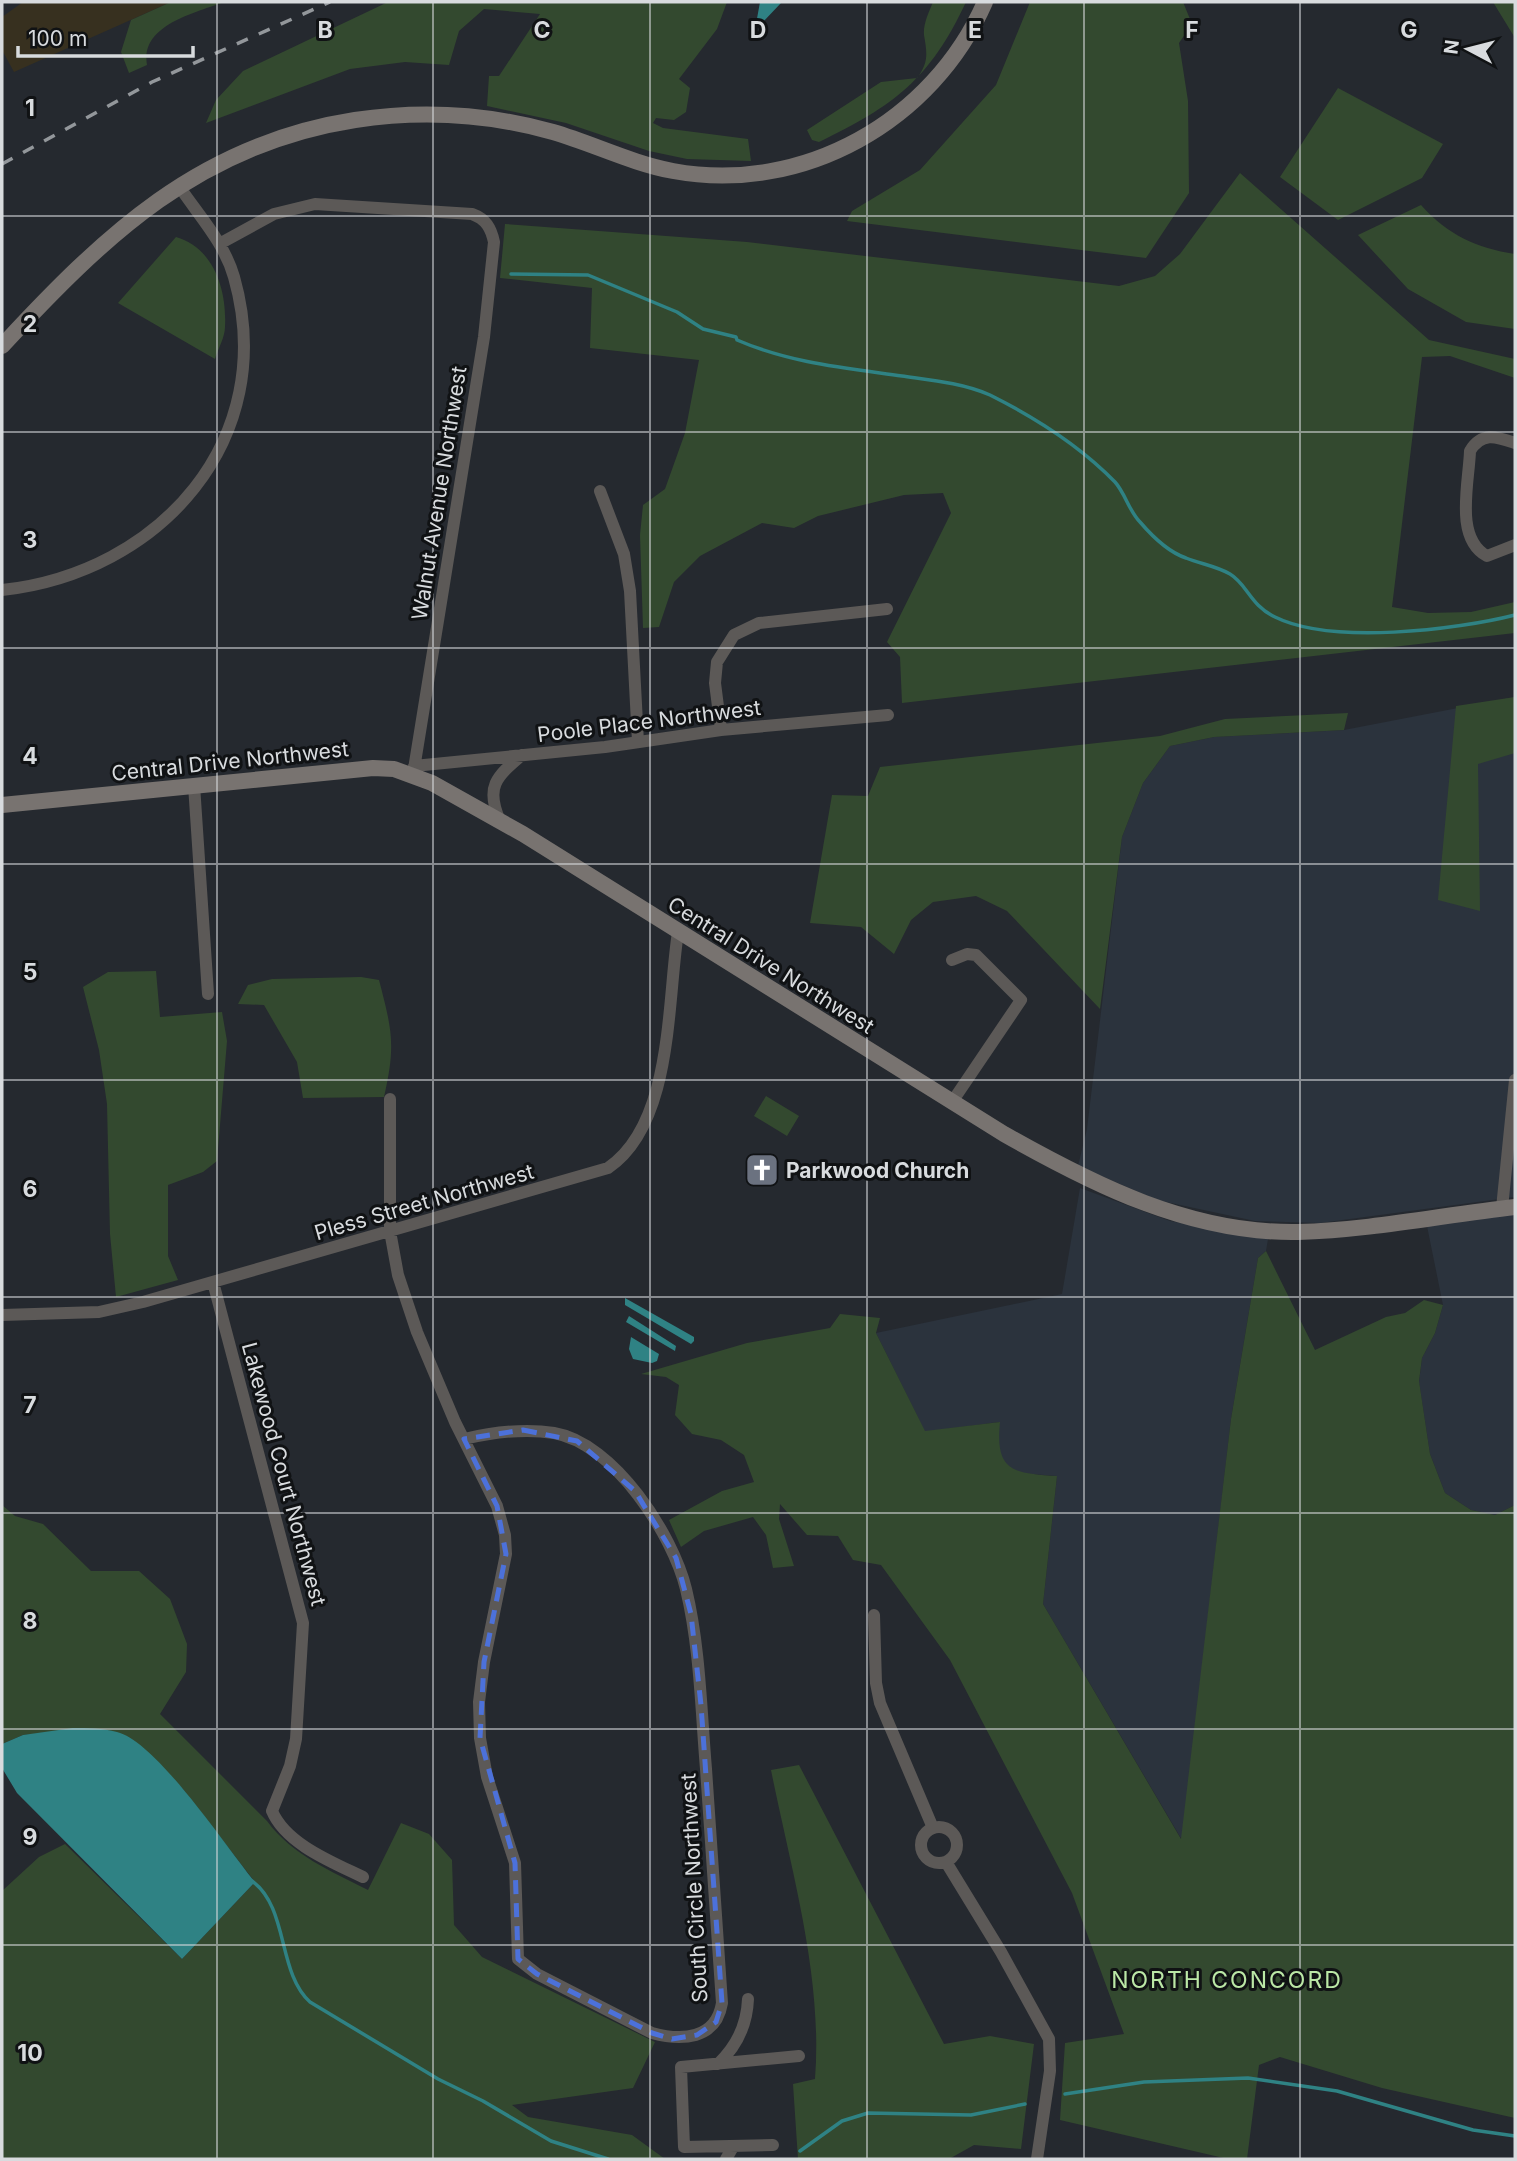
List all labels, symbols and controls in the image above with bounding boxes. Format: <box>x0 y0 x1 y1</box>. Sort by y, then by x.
scale bar <box>18 14 192 58</box>
north arrow <box>1433 14 1503 84</box>
text: B <box>317 16 333 44</box>
text: C <box>533 16 551 44</box>
text: D <box>750 16 766 44</box>
text: E <box>968 16 982 44</box>
text: F <box>1185 16 1199 44</box>
text: G <box>1400 16 1418 44</box>
text: 100 m <box>28 26 87 51</box>
text: N <box>1439 38 1464 56</box>
text: 1 <box>25 94 35 122</box>
text: 2 <box>23 310 37 338</box>
street label: Walnut Avenue Northwest <box>407 364 471 622</box>
text: 3 <box>23 526 37 554</box>
street label: Poole Place Northwest <box>536 695 762 747</box>
street label: Central Drive Northwest <box>110 736 350 786</box>
text: 4 <box>22 742 38 770</box>
street label: Central Drive Northwest <box>663 891 879 1039</box>
text: 5 <box>23 958 37 986</box>
church icon: Parkwood Church <box>743 1151 781 1189</box>
place label: Parkwood Church <box>786 1158 969 1183</box>
street label: Pless Street Northwest <box>311 1159 537 1245</box>
text: 6 <box>23 1175 37 1203</box>
street label: Lakewood Court Northwest <box>237 1340 331 1609</box>
text: 7 <box>23 1391 37 1419</box>
text: 8 <box>23 1607 37 1635</box>
street label: South Circle Northwest <box>675 1772 712 2003</box>
text: 9 <box>23 1823 37 1851</box>
district label: NORTH CONCORD <box>1111 1966 1343 1994</box>
text: 10 <box>17 2039 43 2067</box>

